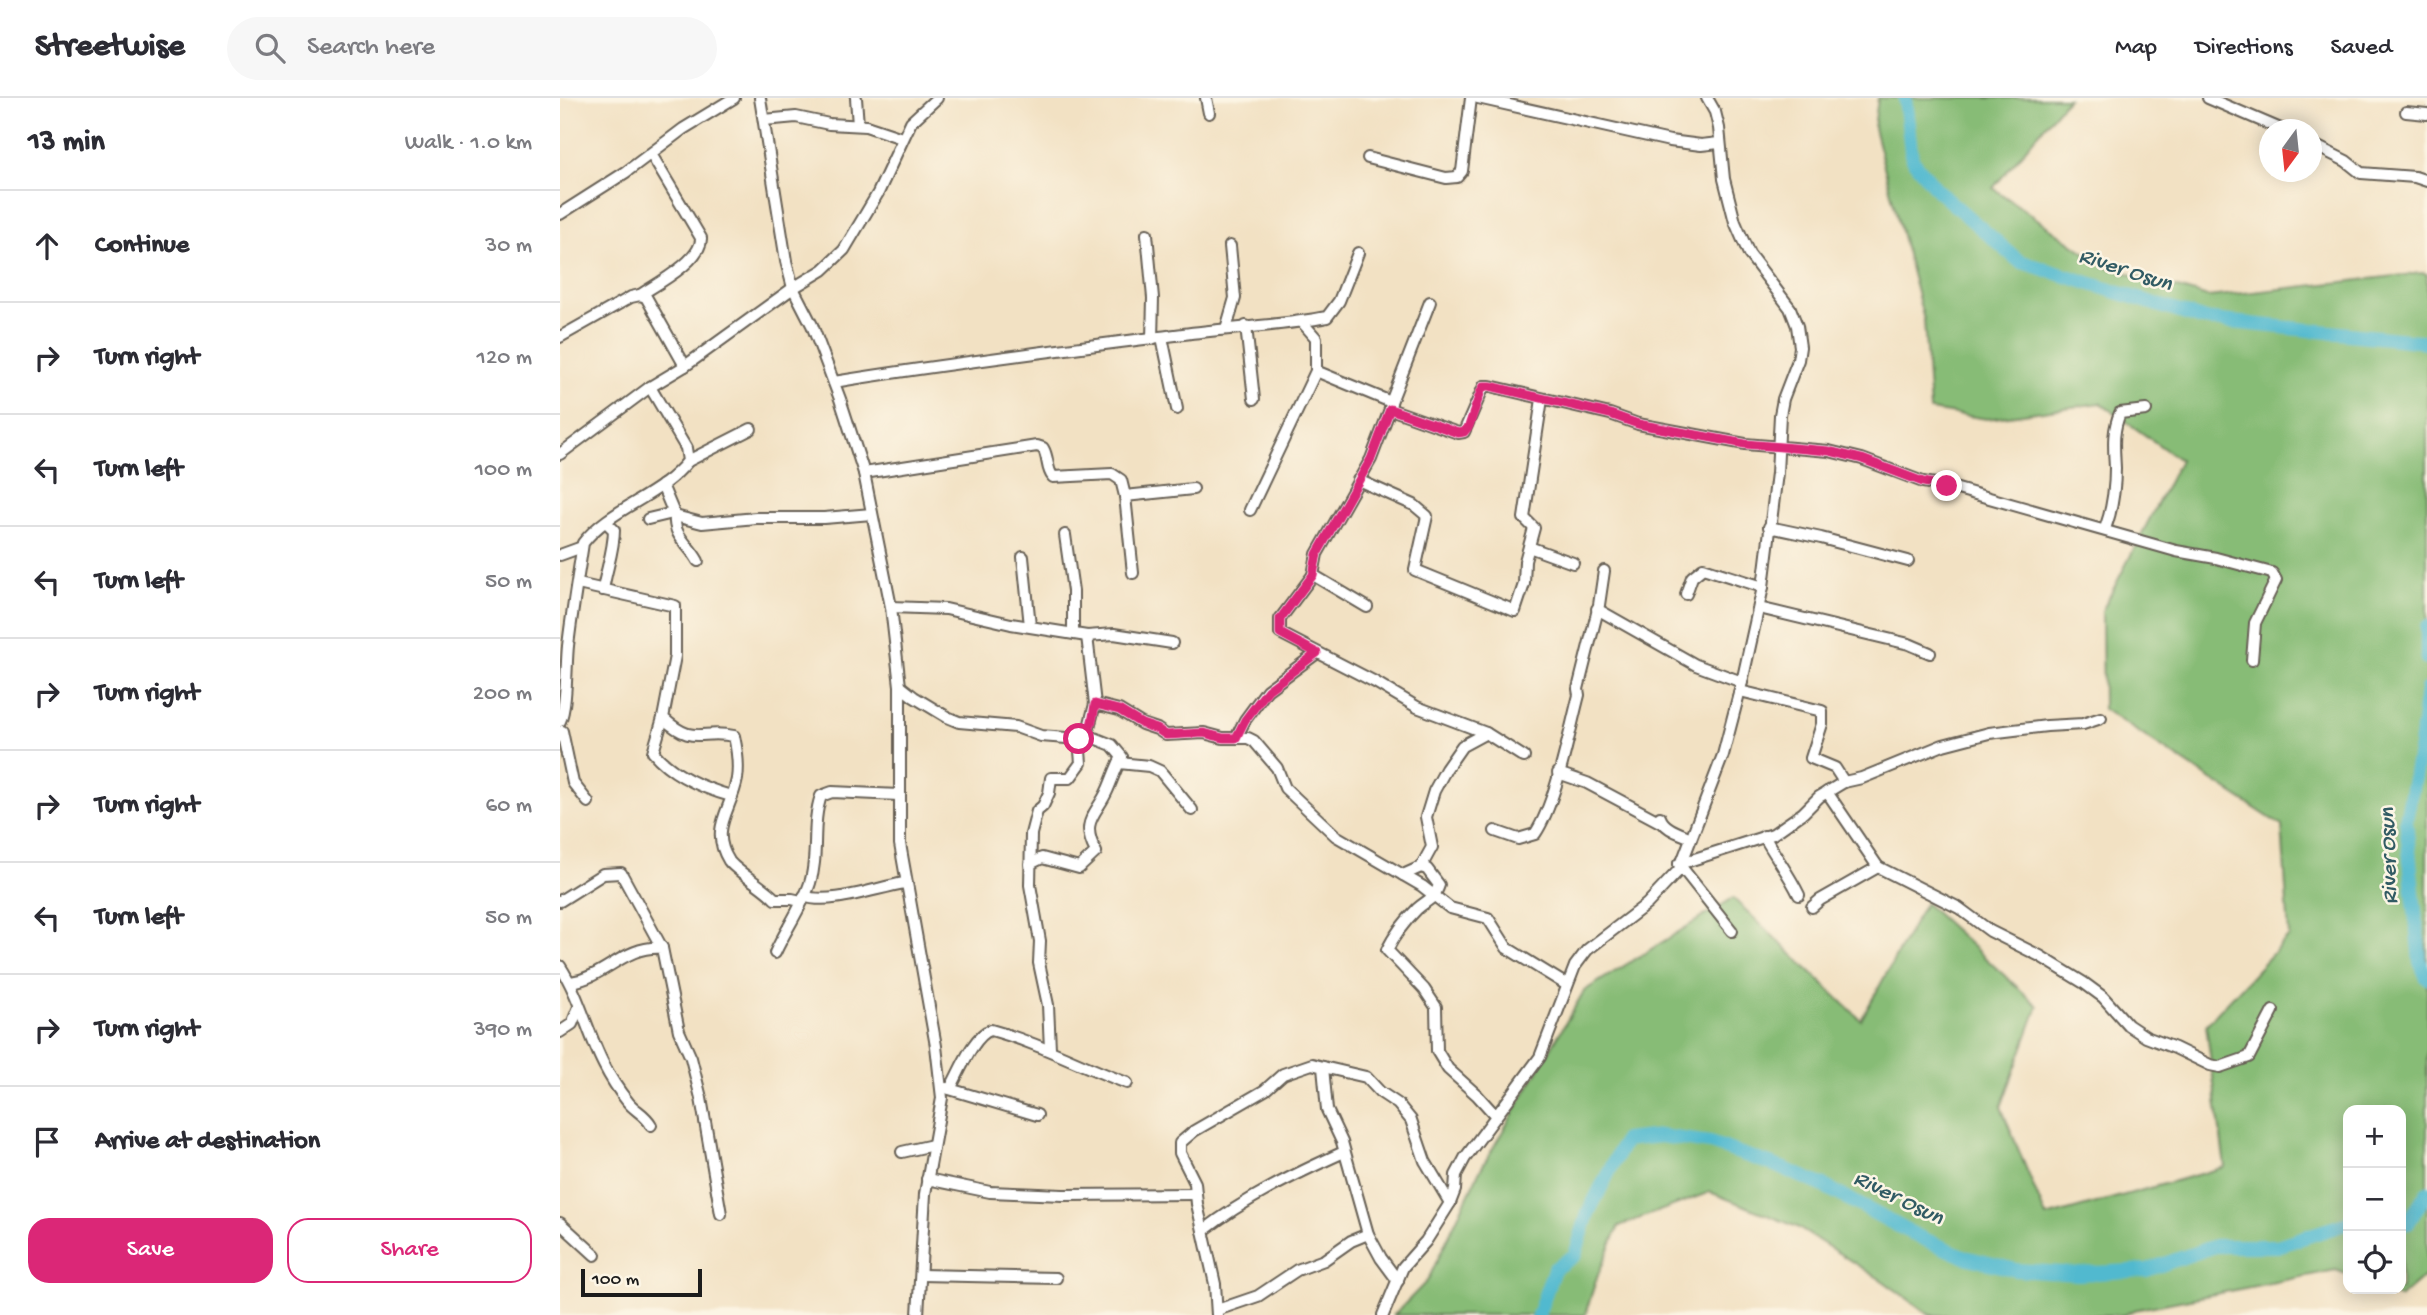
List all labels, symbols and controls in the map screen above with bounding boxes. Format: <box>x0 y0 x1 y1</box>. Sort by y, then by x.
search box <box>227 17 717 80</box>
text: Streetwise <box>35 29 185 67</box>
icon: search <box>251 29 289 67</box>
text: Search here <box>307 33 435 64</box>
text: Map <box>2115 34 2157 63</box>
text: Directions <box>2195 34 2293 63</box>
text: Saved <box>2331 34 2392 63</box>
north arrow <box>2259 119 2322 182</box>
text: 13 min <box>28 126 105 161</box>
text: Walk · 1.0 km <box>405 130 532 157</box>
icon: ahead <box>28 227 66 265</box>
text: Continue <box>95 231 189 262</box>
text: 30 m <box>485 233 532 260</box>
water label: River Osun <box>2075 243 2176 299</box>
icon: right <box>28 339 66 377</box>
text: Turn right <box>95 343 199 374</box>
text: 120 m <box>477 345 532 372</box>
icon: left <box>28 451 66 489</box>
text: Turn left <box>95 455 183 486</box>
text: 100 m <box>475 457 532 484</box>
route end <box>1931 470 1962 501</box>
icon: left <box>28 563 66 601</box>
text: Turn left <box>95 567 183 598</box>
text: 50 m <box>485 569 532 596</box>
icon: right <box>28 675 66 713</box>
text: Turn right <box>95 679 199 710</box>
text: 200 m <box>473 681 532 708</box>
route start <box>1063 723 1094 754</box>
icon: right <box>28 787 66 825</box>
text: Turn right <box>95 791 199 822</box>
text: 60 m <box>486 793 532 820</box>
water label: River Osun <box>2375 806 2405 905</box>
icon: left <box>28 899 66 937</box>
text: Turn left <box>95 903 183 934</box>
text: 50 m <box>485 905 532 932</box>
icon: right <box>28 1011 66 1049</box>
text: Turn right <box>95 1015 199 1046</box>
text: 390 m <box>474 1017 532 1044</box>
map controls <box>2343 1105 2406 1294</box>
button: + <box>2343 1105 2406 1168</box>
icon: arrive <box>28 1123 66 1161</box>
text: Arrive at destination <box>95 1127 320 1158</box>
water label: River Osun <box>1849 1166 1948 1233</box>
button: − <box>2343 1168 2406 1231</box>
button: Save <box>28 1218 273 1283</box>
button: Share <box>287 1218 532 1283</box>
button: locate <box>2343 1231 2406 1294</box>
scale bar <box>581 1266 702 1298</box>
text: 100 m <box>592 1269 639 1292</box>

